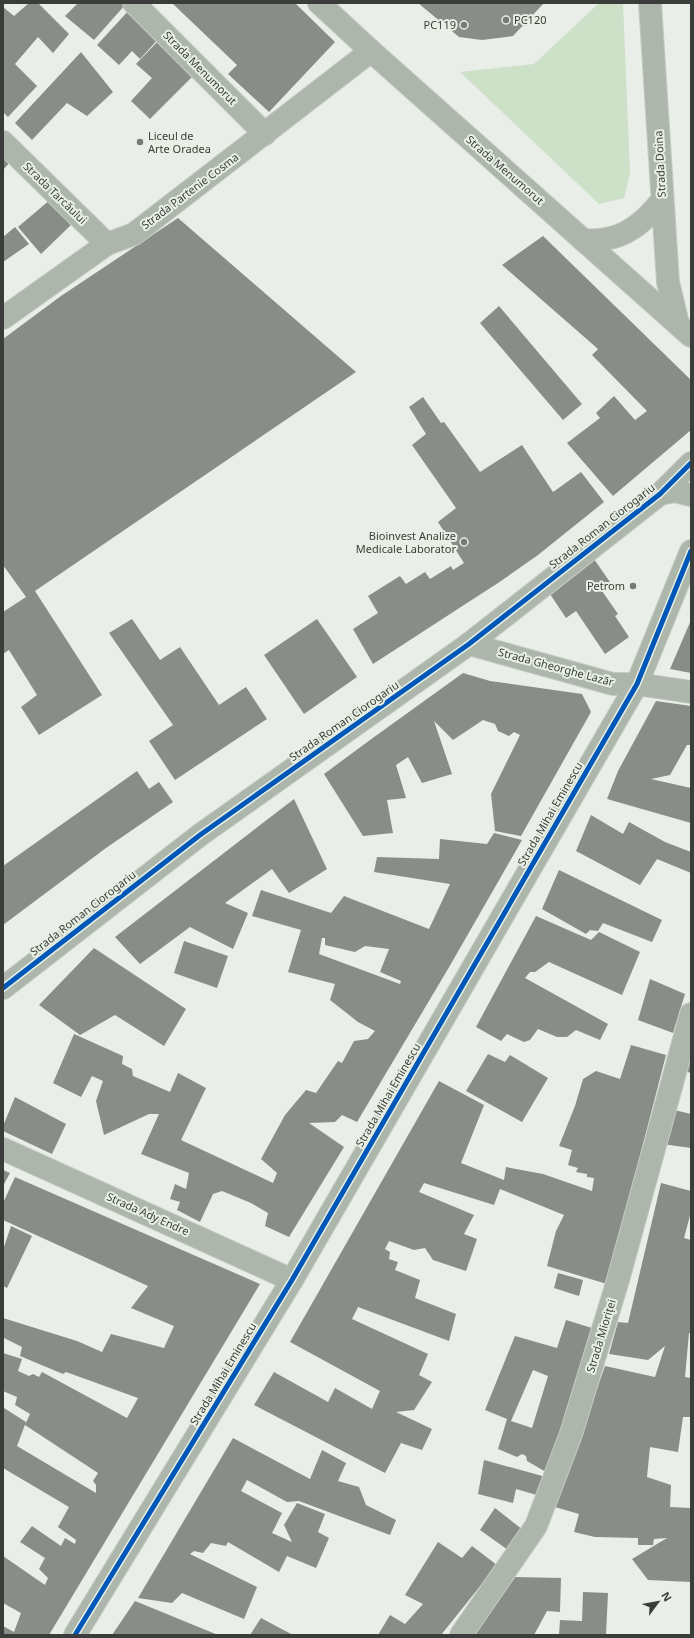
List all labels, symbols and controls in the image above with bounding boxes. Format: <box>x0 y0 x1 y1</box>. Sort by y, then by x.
place label: PC120 <box>514 12 546 27</box>
marker: PC120 <box>501 15 511 25</box>
place label: PC119 <box>424 17 456 32</box>
marker: PC119 <box>459 20 469 30</box>
street label: Strada Menumorut <box>160 28 240 108</box>
place label: Liceul de Arte Oradea <box>148 128 211 156</box>
street label: Strada Doina <box>650 130 669 198</box>
street label: Strada Menumorut <box>463 132 547 208</box>
marker: Liceul de Arte Oradea <box>135 137 145 147</box>
street label: Strada Partenie Cosma <box>138 149 241 232</box>
street label: Strada Tarcăului <box>20 158 90 227</box>
street label: Strada Roman Ciorogariu <box>546 480 658 572</box>
place label: Bioinvest Analize Medicale Laborator <box>356 528 456 556</box>
marker: Bioinvest Analize Medicale Laborator <box>459 537 469 547</box>
place label: Petrom <box>587 578 625 593</box>
marker: Petrom <box>628 581 638 591</box>
street label: Strada Gheorghe Lazăr <box>497 644 616 689</box>
street label: Strada Roman Ciorogariu <box>286 677 401 764</box>
street label: Strada Mihai Eminescu <box>514 759 585 868</box>
street label: Strada Roman Ciorogariu <box>27 867 139 959</box>
street label: Strada Mihai Eminescu <box>352 1040 423 1149</box>
street label: Strada Ady Endre <box>105 1189 192 1238</box>
street label: Strada Mioriței <box>582 1297 619 1374</box>
street label: Strada Mihai Eminescu <box>186 1320 259 1428</box>
north arrow <box>638 1582 678 1622</box>
text: N <box>658 1589 676 1604</box>

